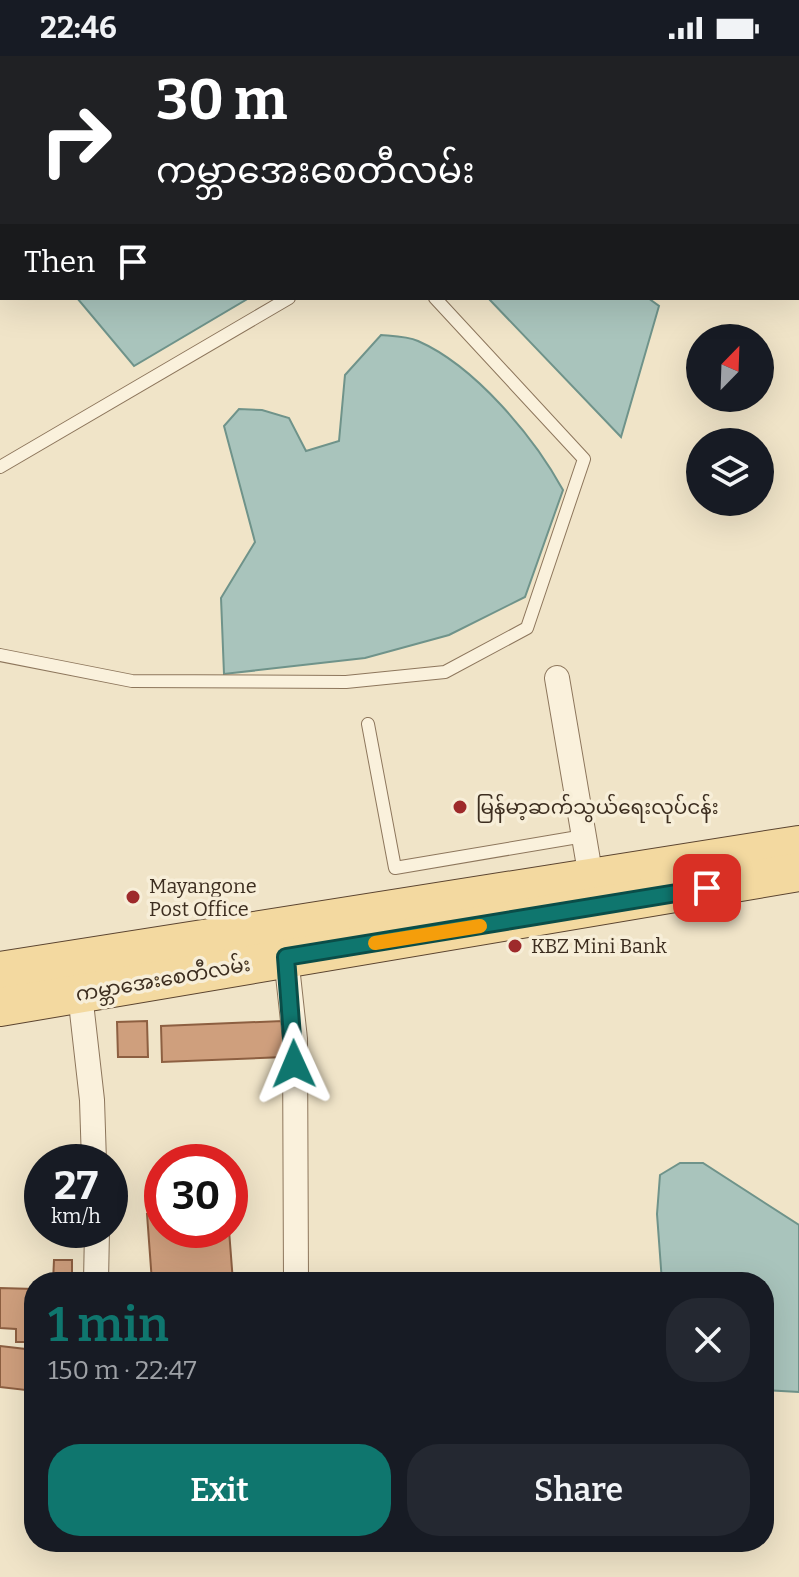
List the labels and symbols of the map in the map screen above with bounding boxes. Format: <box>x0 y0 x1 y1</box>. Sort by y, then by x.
north arrow <box>686 324 774 412</box>
place label: မြန်မာ့ဆက်သွယ်ရေးလုပ်ငန်း <box>476 793 719 824</box>
marker: မြန်မာ့ဆက်သွယ်ရေးလုပ်ငန်း <box>451 798 469 816</box>
pin <box>673 854 741 922</box>
place label: Mayangone Post Office <box>149 874 257 921</box>
marker: Mayangone Post Office <box>124 888 142 906</box>
place label: KBZ Mini Bank <box>531 934 667 958</box>
marker: KBZ Mini Bank <box>506 937 524 955</box>
street label: ကမ္ဘာအေးစေတီလမ်း <box>73 950 253 1010</box>
position arrow <box>252 1022 336 1106</box>
speed limit sign: 30 <box>144 1144 248 1248</box>

